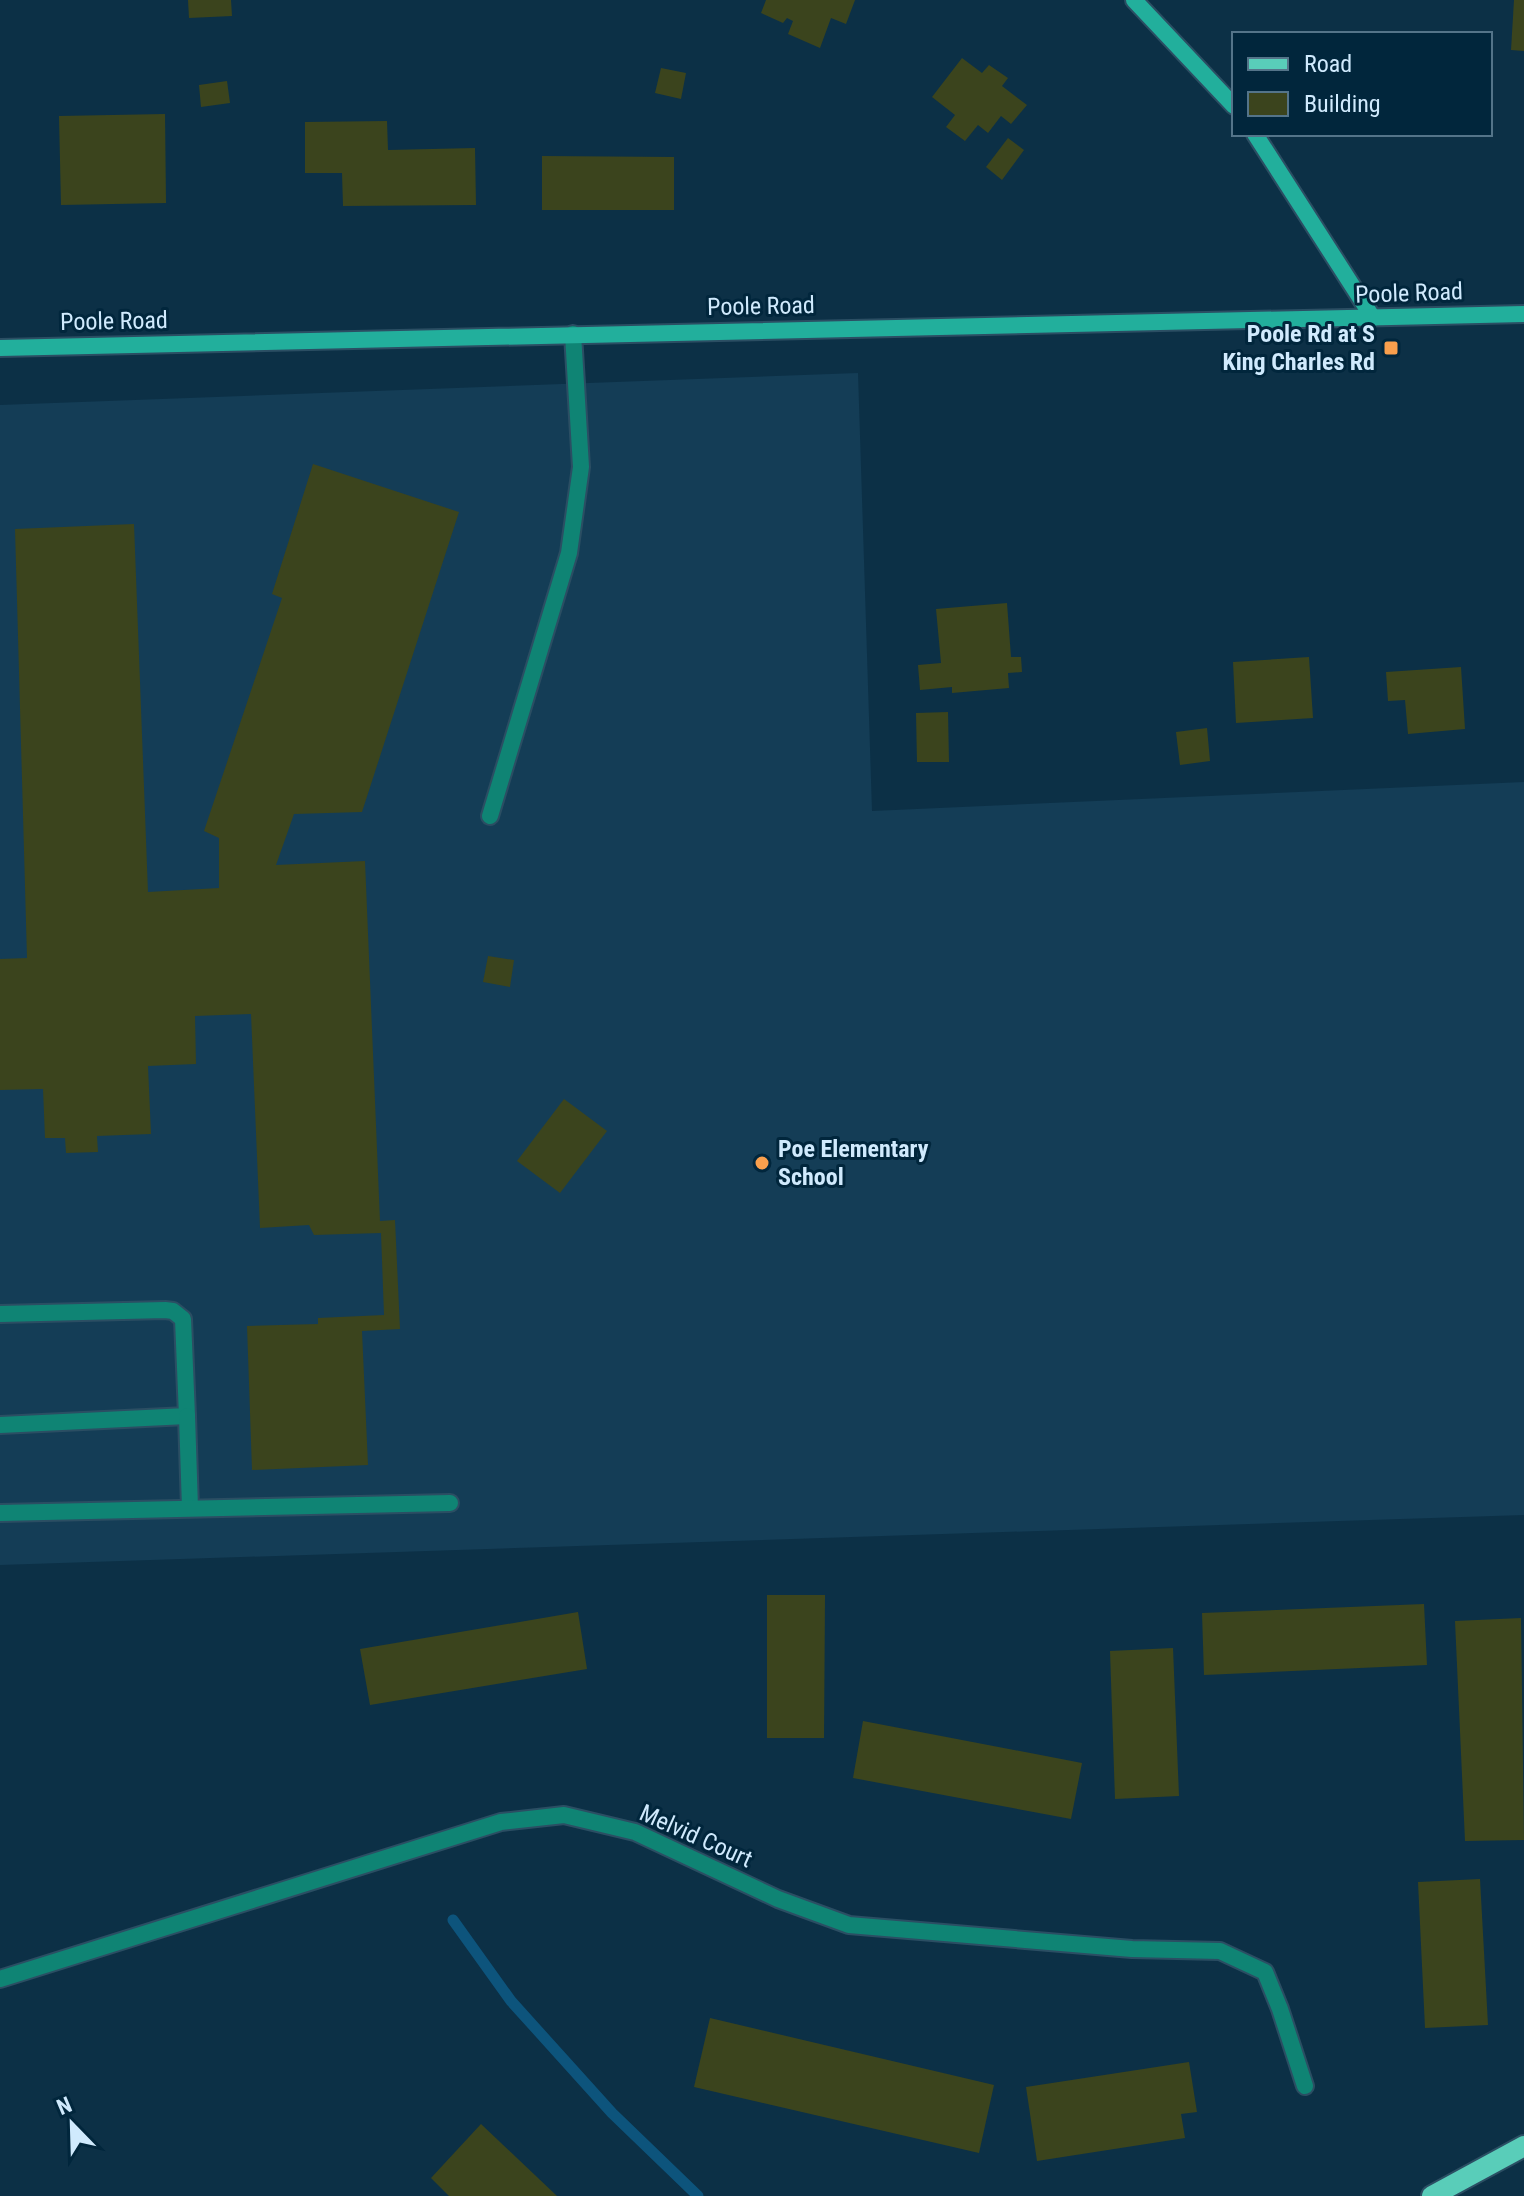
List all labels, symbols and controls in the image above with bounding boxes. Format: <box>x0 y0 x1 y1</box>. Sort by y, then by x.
legend <box>1232 32 1492 136</box>
text: Road <box>1304 50 1352 78</box>
text: Building <box>1304 90 1381 118</box>
street label: Poole Road <box>1355 277 1463 309</box>
street label: Poole Road <box>707 291 815 321</box>
street label: Poole Road <box>60 306 168 336</box>
place label: Poole Rd at S King Charles Rd <box>1222 320 1375 376</box>
marker: Poole Rd at S King Charles Rd <box>1382 339 1400 357</box>
place label: Poe Elementary School <box>778 1135 929 1191</box>
marker: Poe Elementary School <box>753 1154 771 1172</box>
street label: Melvid Court <box>635 1799 757 1873</box>
north arrow <box>32 2084 112 2164</box>
text: N <box>53 2092 75 2120</box>

